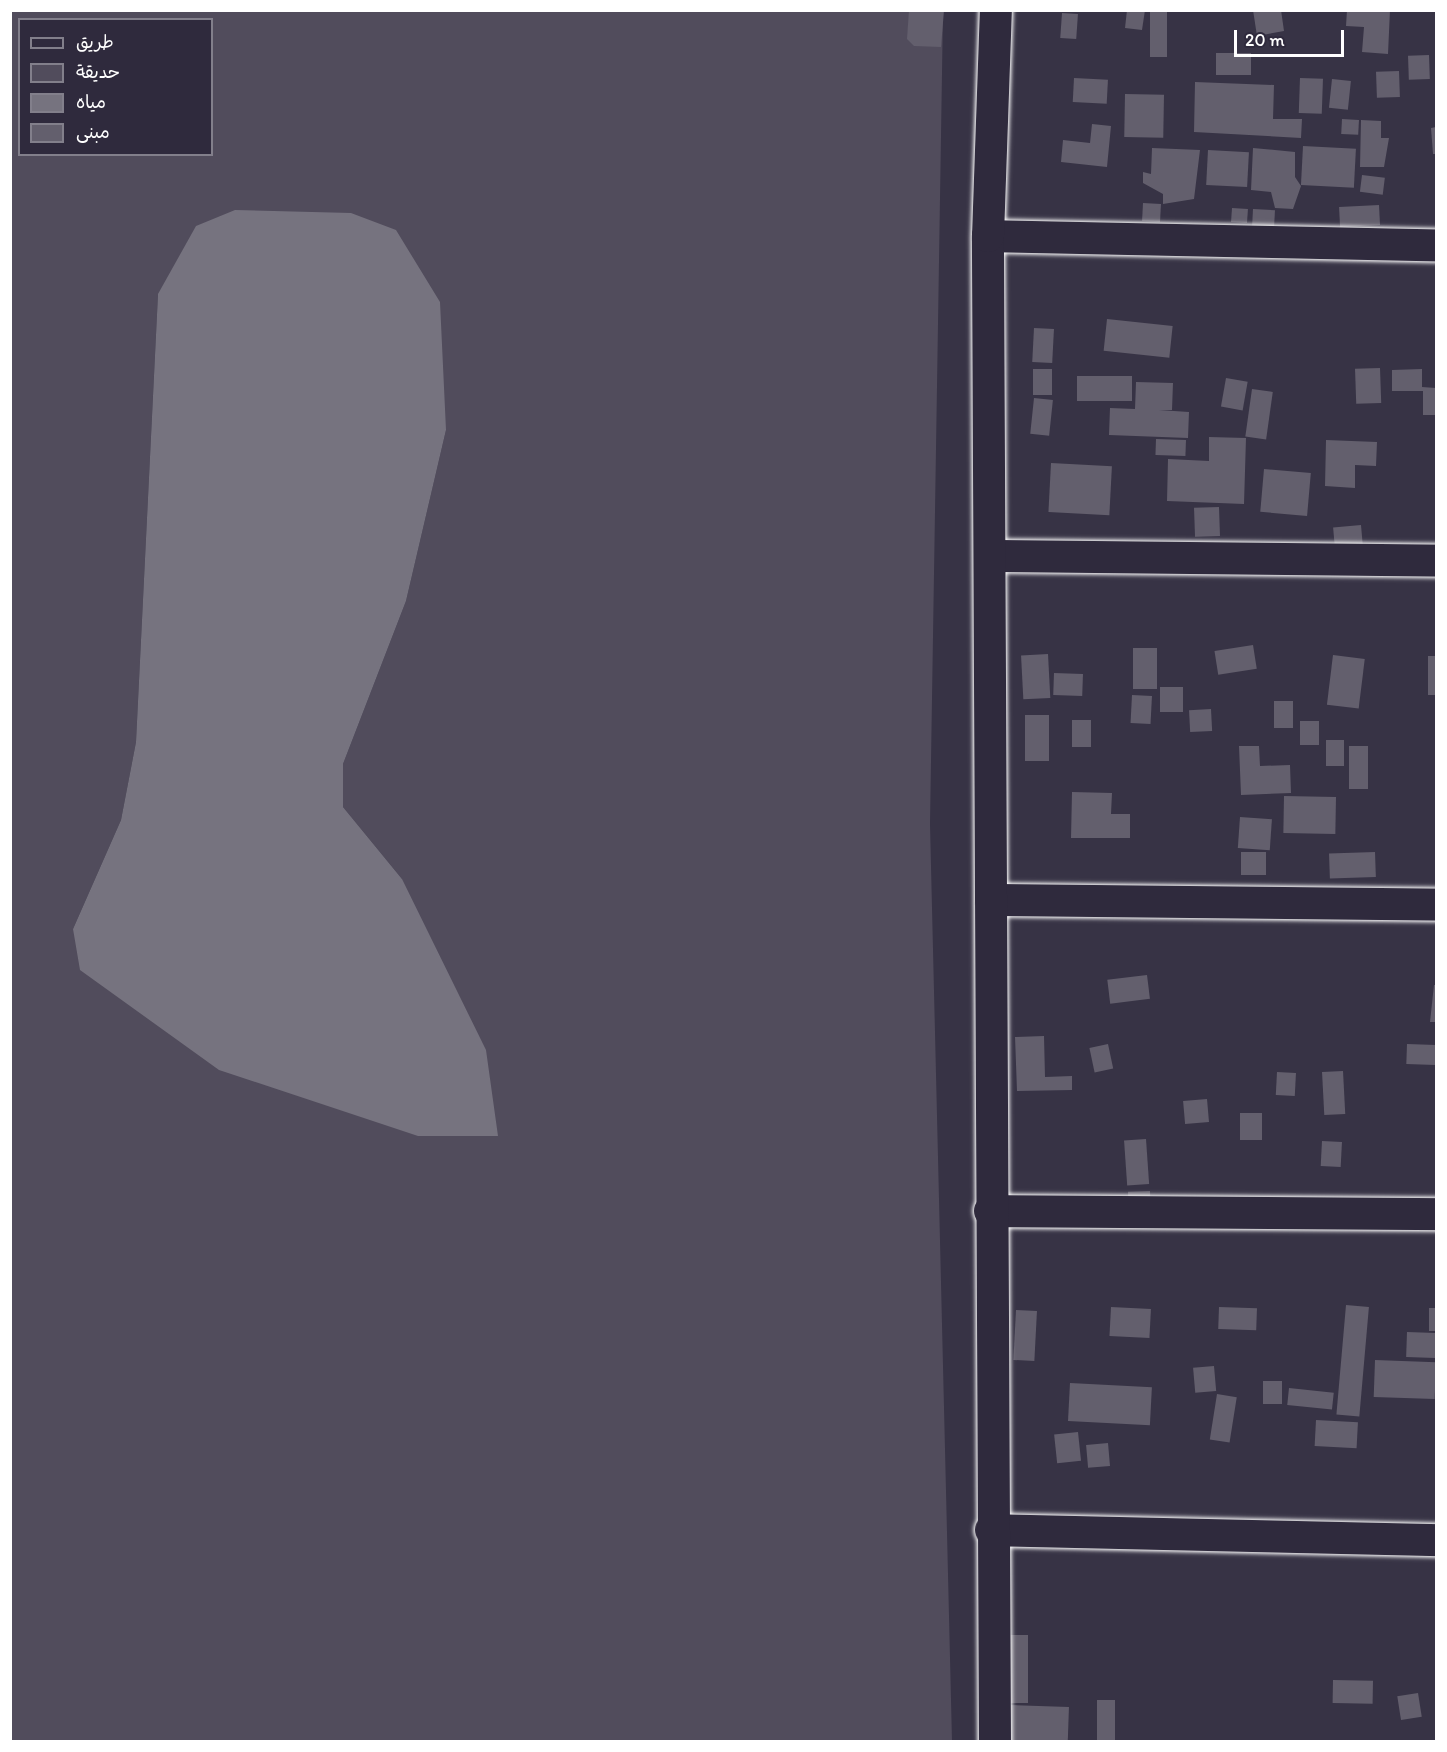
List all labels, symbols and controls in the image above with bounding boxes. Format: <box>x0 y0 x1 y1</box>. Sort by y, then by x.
legend <box>18 18 213 156</box>
scale bar <box>1237 18 1346 56</box>
text: 20 m <box>1245 29 1285 51</box>
text: طريق <box>76 31 114 53</box>
text: حديقة <box>76 61 120 83</box>
text: مياه <box>76 91 106 113</box>
text: مبنى <box>76 121 110 143</box>

